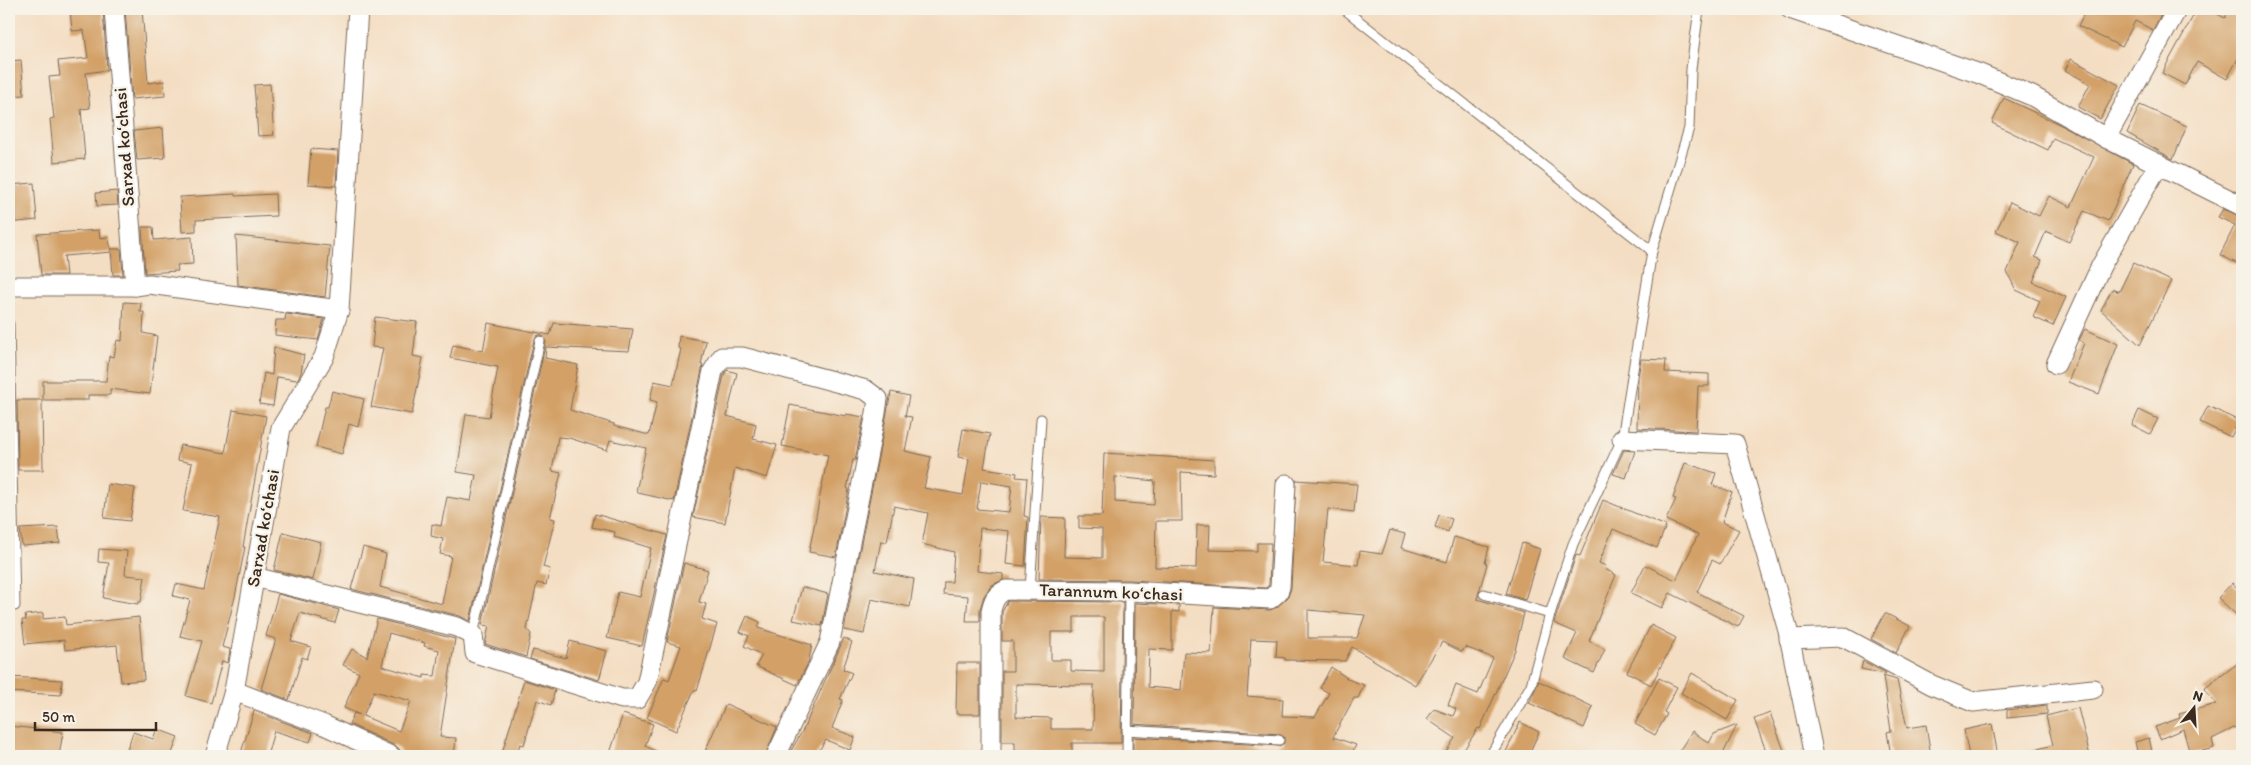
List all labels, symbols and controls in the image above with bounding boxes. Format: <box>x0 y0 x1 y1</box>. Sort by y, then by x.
street label: Sarxad koʻchasi <box>109 87 139 207</box>
street label: Sarxad koʻchasi <box>242 467 284 589</box>
street label: Tarannum koʻchasi <box>1039 578 1183 606</box>
north arrow <box>2168 682 2218 732</box>
text: N <box>2191 687 2205 706</box>
scale bar <box>35 700 156 732</box>
text: 50 m <box>42 708 75 726</box>

